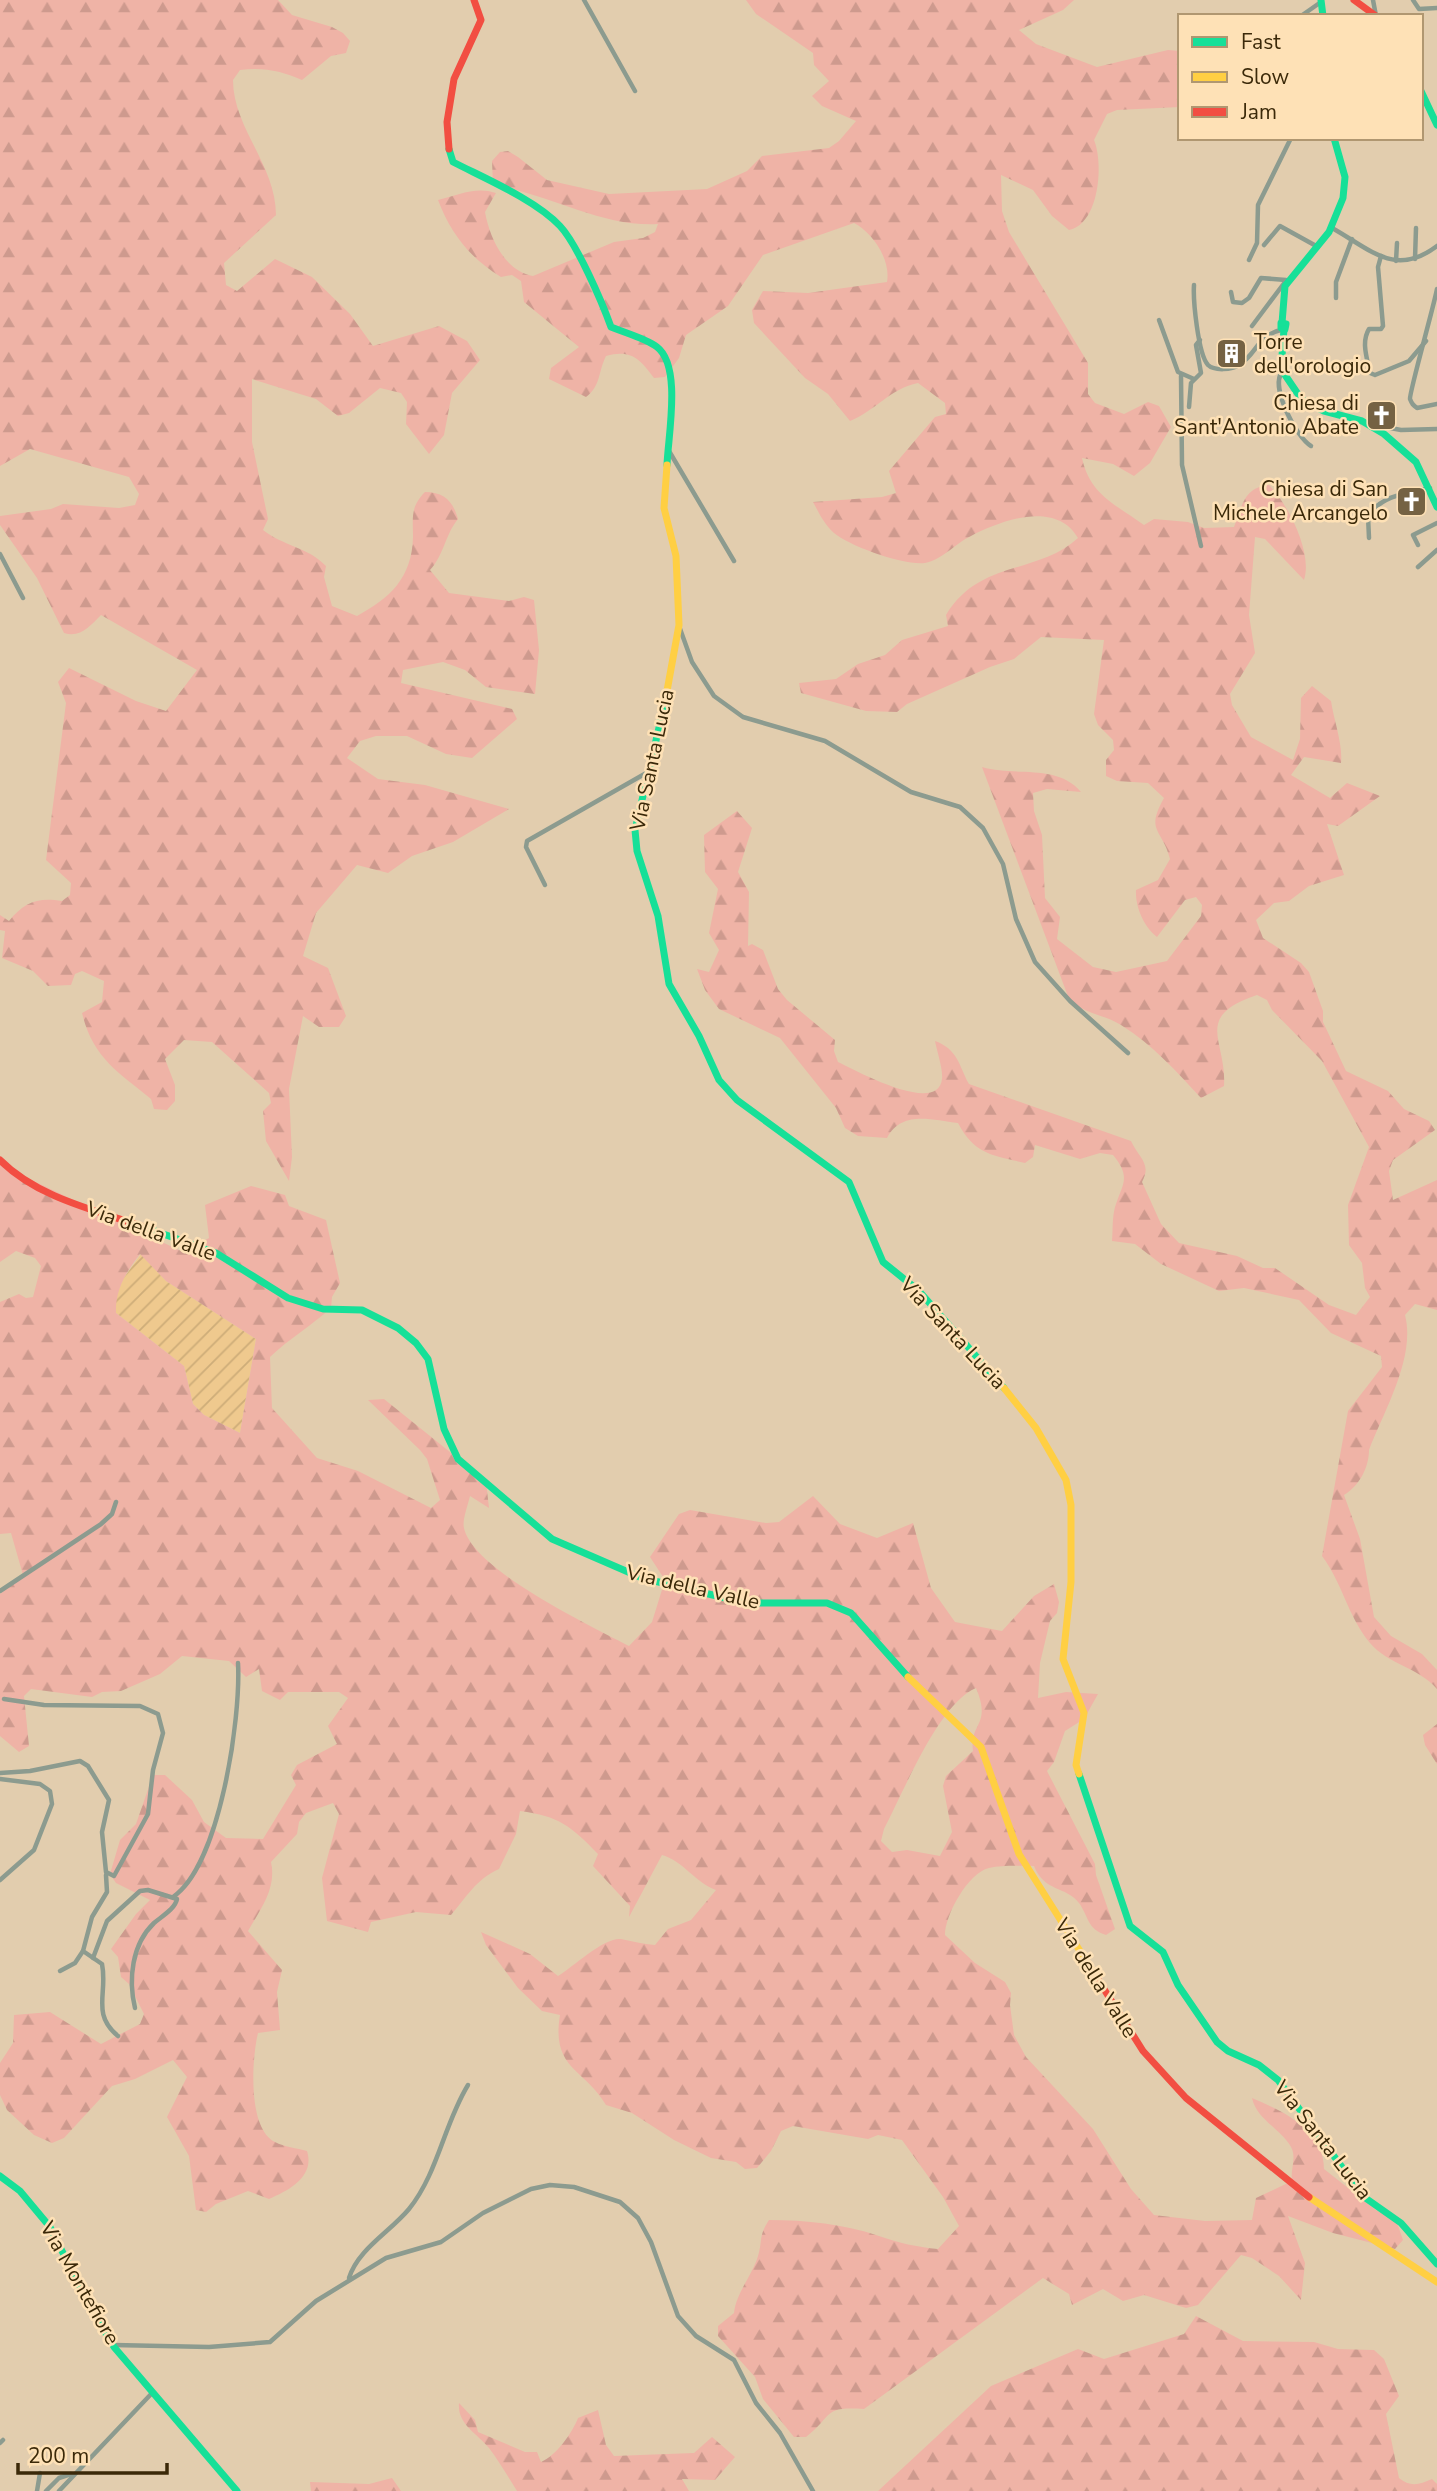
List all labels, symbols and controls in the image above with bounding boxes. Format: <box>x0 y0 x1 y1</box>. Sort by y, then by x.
legend <box>1178 14 1423 140</box>
text: Fast <box>1241 28 1281 56</box>
text: Slow <box>1241 63 1290 91</box>
text: Jam <box>1240 98 1277 126</box>
place label: Torre dell'orologio <box>1254 328 1371 380</box>
building icon: Torre dell'orologio <box>1214 337 1248 371</box>
place label: Chiesa di Sant'Antonio Abate <box>1174 389 1359 441</box>
church icon: Chiesa di Sant'Antonio Abate <box>1365 398 1399 432</box>
place label: Chiesa di San Michele Arcangelo <box>1213 475 1388 527</box>
church icon: Chiesa di San Michele Arcangelo <box>1394 484 1428 518</box>
street label: Via Santa Lucia <box>623 686 681 835</box>
street label: Via della Valle <box>81 1194 220 1267</box>
street label: Via Santa Lucia <box>893 1270 1012 1395</box>
street label: Via della Valle <box>623 1558 762 1616</box>
street label: Via della Valle <box>1048 1912 1144 2043</box>
street label: Via Santa Lucia <box>1267 2074 1378 2206</box>
street label: Via Montefiore <box>33 2215 127 2350</box>
scale bar <box>18 2432 166 2476</box>
text: 200 m <box>28 2442 89 2470</box>

